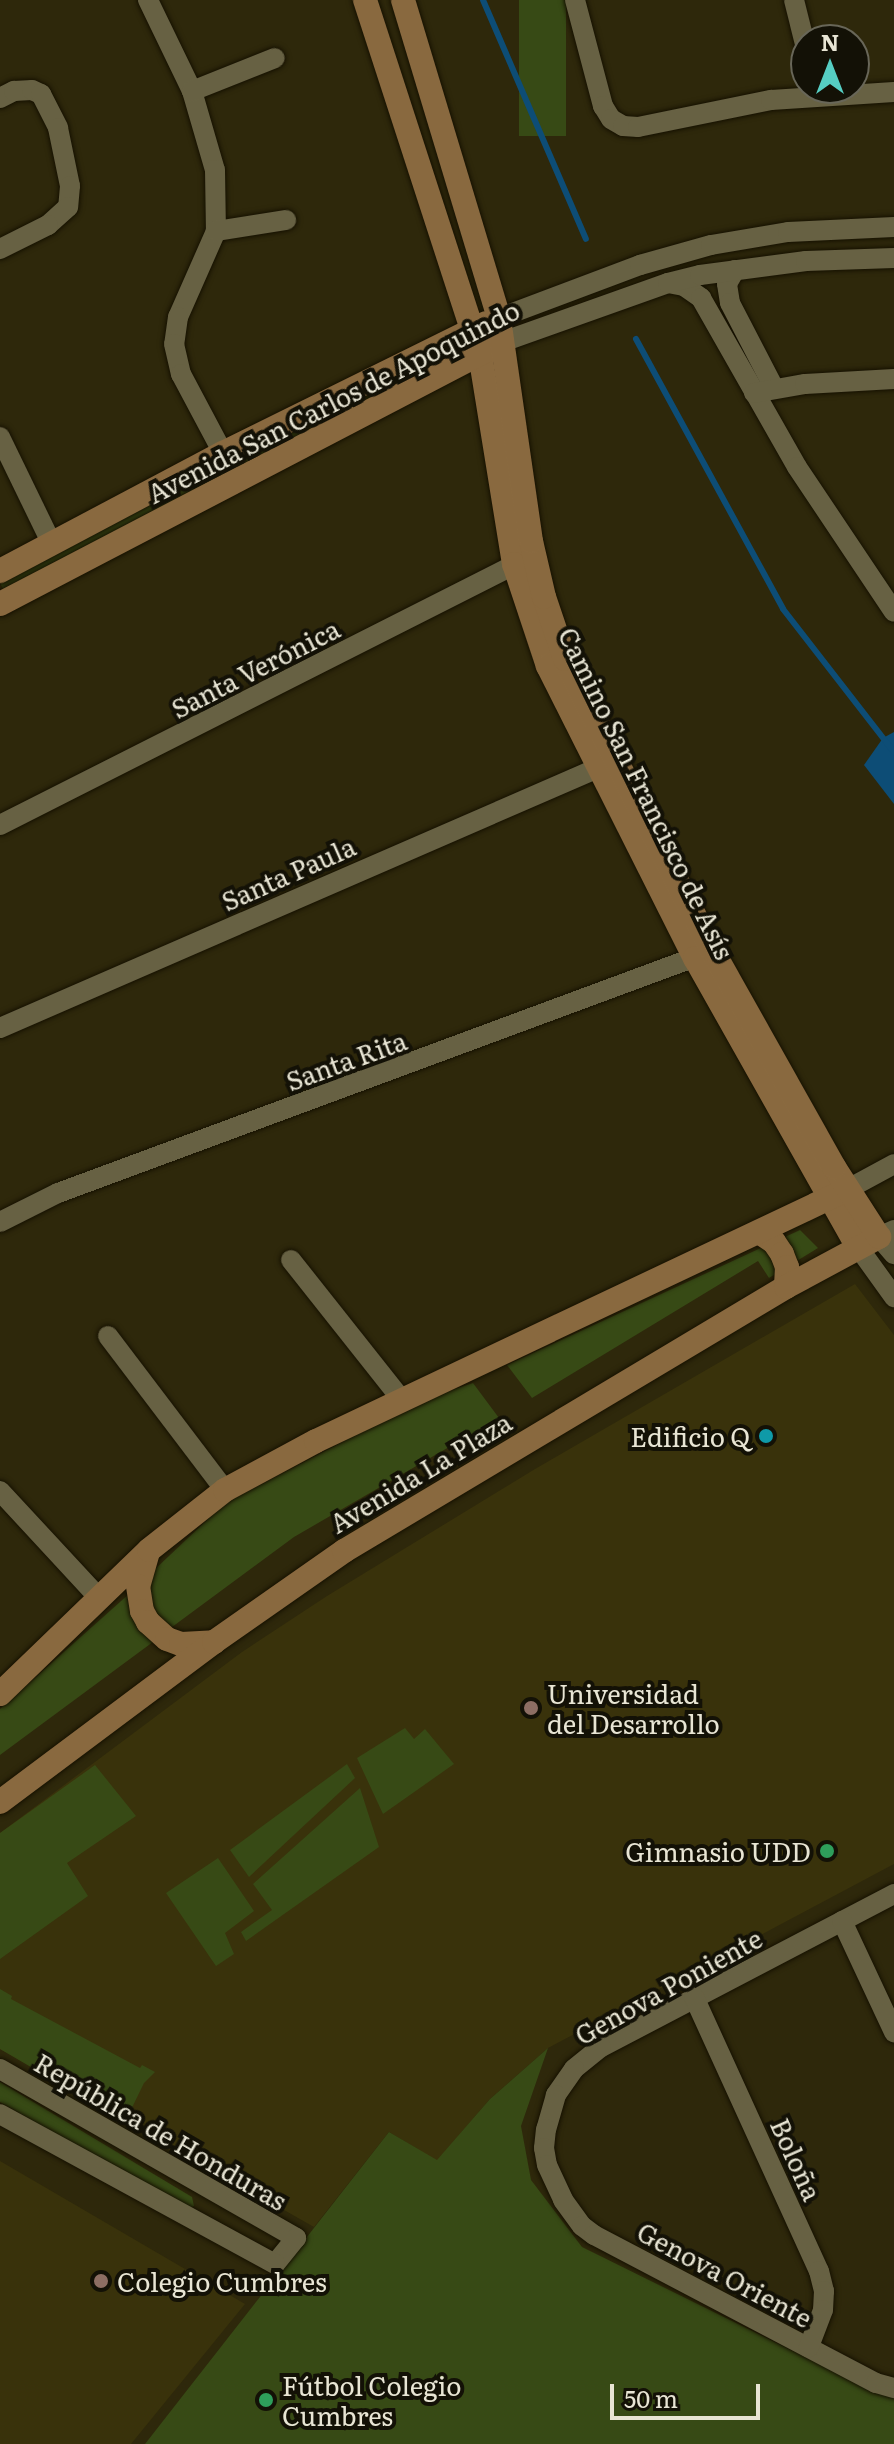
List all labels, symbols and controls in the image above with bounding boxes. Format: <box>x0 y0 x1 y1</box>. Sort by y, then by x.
north arrow <box>790 24 870 104</box>
text: N <box>821 25 839 58</box>
street label: Avenida San Carlos de Apoquindo <box>142 293 524 509</box>
street label: Santa Verónica <box>166 612 344 724</box>
street label: Camino San Francisco de Asís <box>553 622 741 964</box>
street label: Santa Paula <box>216 830 360 916</box>
street label: Santa Rita <box>281 1024 411 1096</box>
street label: Avenida La Plaza <box>323 1405 517 1539</box>
place label: Edificio Q <box>630 1420 750 1452</box>
marker: Edificio Q <box>757 1427 775 1445</box>
place label: Universidad del Desarrollo <box>547 1677 720 1738</box>
marker: Universidad del Desarrollo <box>522 1699 540 1717</box>
place label: Gimnasio UDD <box>625 1835 811 1867</box>
marker: Gimnasio UDD <box>818 1842 836 1860</box>
street label: Genova Poniente <box>569 1922 767 2050</box>
street label: República de Honduras <box>29 2046 293 2216</box>
street label: Boloña <box>765 2113 829 2205</box>
street label: Genova Oriente <box>632 2215 818 2333</box>
place label: Colegio Cumbres <box>117 2265 327 2297</box>
marker: Colegio Cumbres <box>92 2272 110 2290</box>
scale bar <box>614 2368 764 2418</box>
place label: Fútbol Colegio Cumbres <box>282 2369 462 2430</box>
text: 50 m <box>624 2380 678 2415</box>
marker: Fútbol Colegio Cumbres <box>257 2391 275 2409</box>

